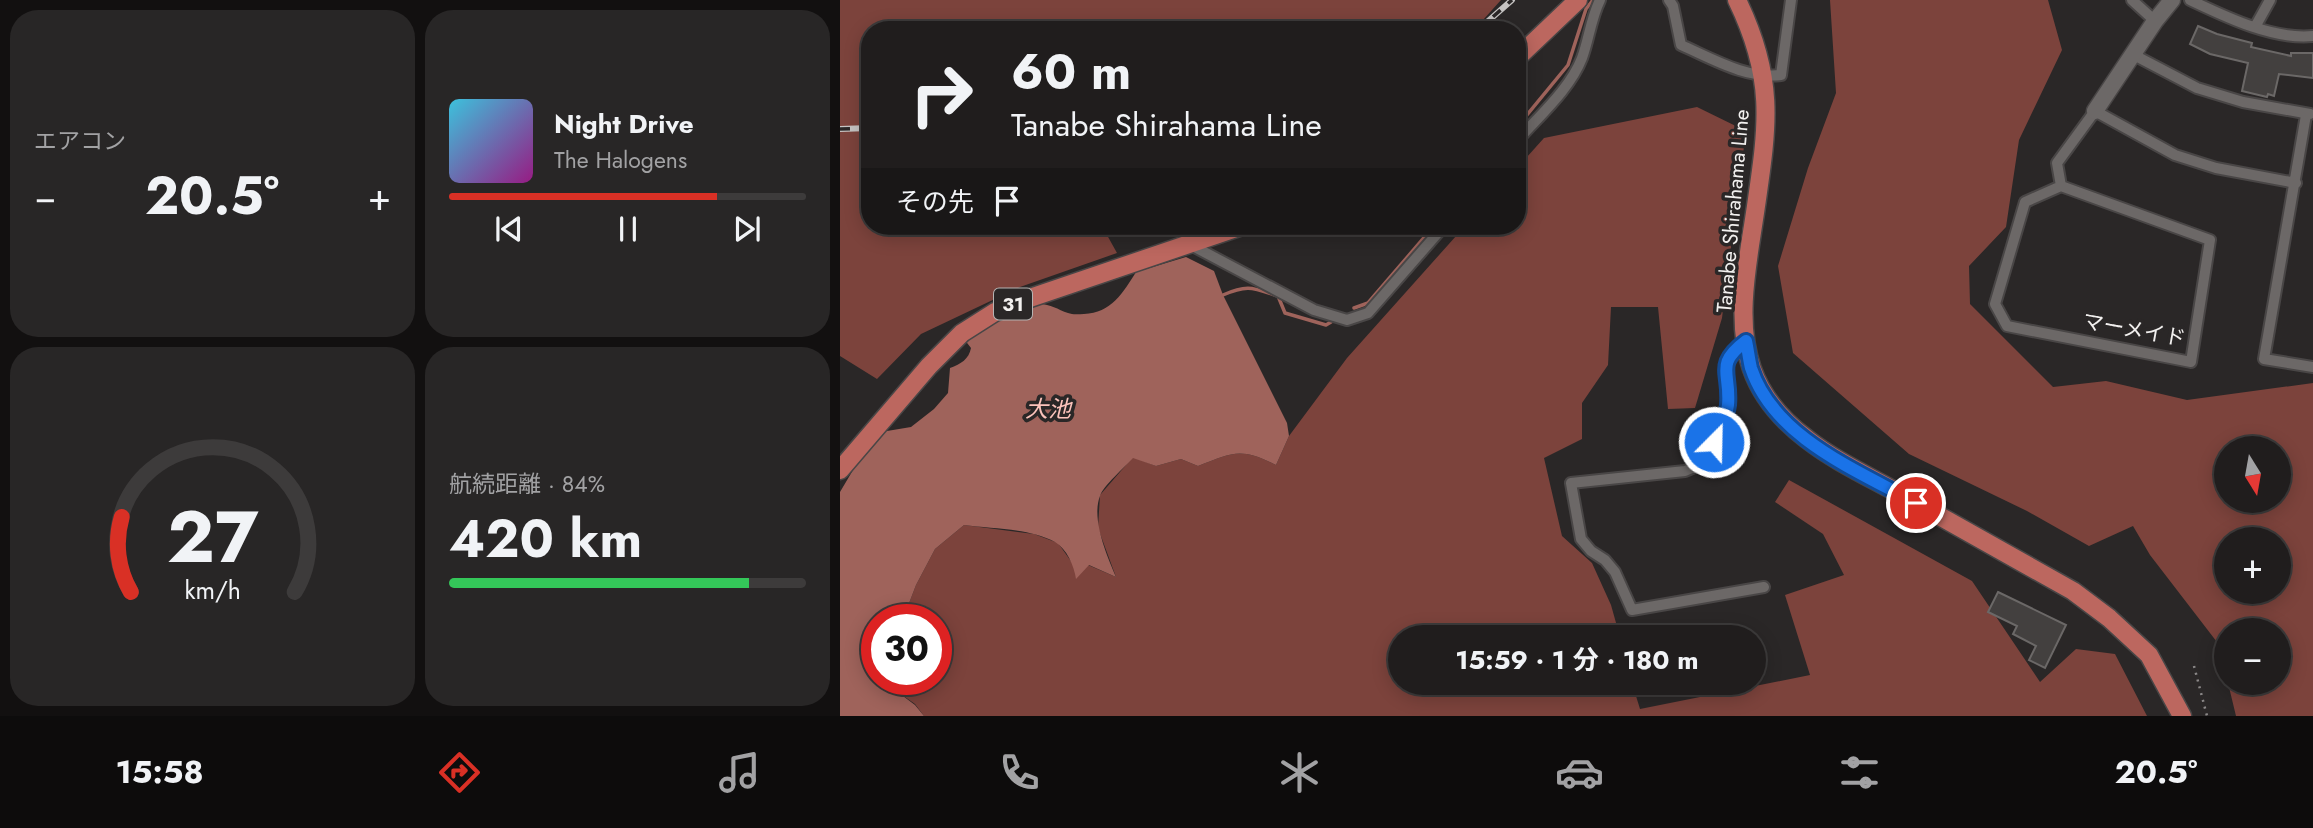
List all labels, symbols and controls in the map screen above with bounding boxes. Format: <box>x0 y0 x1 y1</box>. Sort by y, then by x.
text: 60 m <box>1011 37 1131 107</box>
icon: right <box>896 49 987 140</box>
text: Tanabe Shirahama Line <box>1011 102 1322 148</box>
text: Night Drive <box>554 105 694 143</box>
street label: Tanabe Shirahama Line <box>1709 108 1757 314</box>
text: エアコン <box>34 124 126 158</box>
text: The Halogens <box>554 143 687 177</box>
text: 20.5° <box>145 158 279 234</box>
text: − <box>34 169 56 224</box>
text: + <box>368 169 391 224</box>
icon: arrive <box>988 182 1026 220</box>
text: その先 <box>896 183 974 221</box>
icon: previous <box>490 210 528 248</box>
icon: pause <box>609 210 647 248</box>
icon: next <box>728 210 766 248</box>
road number: 31 <box>994 288 1032 320</box>
street label: マーメイド <box>2080 306 2188 354</box>
water label: 大池 <box>1025 392 1073 426</box>
position arrow <box>1677 405 1751 479</box>
north arrow <box>2214 436 2291 513</box>
map controls <box>2214 436 2291 695</box>
text: 航続距離 · 84% <box>449 467 605 501</box>
pin <box>1886 473 1946 533</box>
icon: arrive <box>1897 484 1935 522</box>
text: 27 <box>167 485 258 590</box>
text: 420 km <box>449 501 642 577</box>
button: + <box>2214 527 2291 604</box>
text: km/h <box>184 572 241 608</box>
speed limit sign: 30 <box>861 604 952 695</box>
button: − <box>2214 618 2291 695</box>
text: 15:59 · 1 分 · 180 m <box>1455 641 1699 679</box>
icon: directions <box>435 748 484 797</box>
icon: music <box>715 748 764 797</box>
icon: phone <box>995 748 1044 797</box>
icon: climate <box>1275 748 1324 797</box>
icon: car <box>1555 748 1604 797</box>
icon: filters <box>1835 748 1884 797</box>
text: 15:58 <box>116 749 203 795</box>
text: 20.5° <box>2115 749 2197 795</box>

